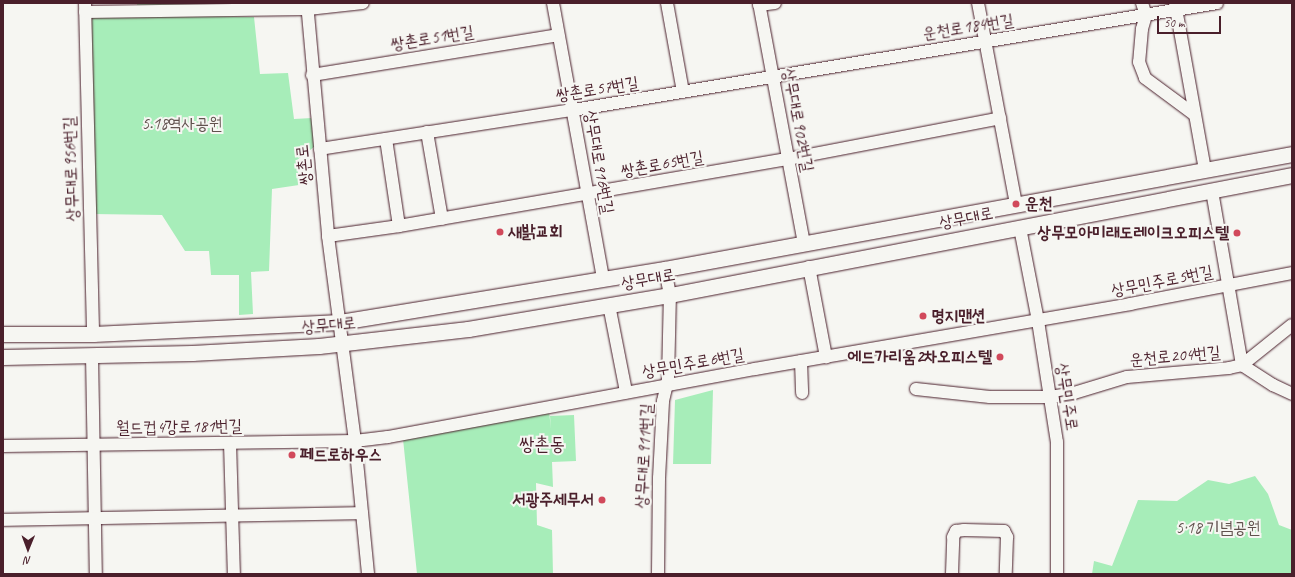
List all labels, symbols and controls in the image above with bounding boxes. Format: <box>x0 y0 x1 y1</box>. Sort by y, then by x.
scale bar <box>1159 8 1223 34</box>
street label: 운천로184번길 <box>921 10 1015 44</box>
text: 50 m <box>1164 15 1184 31</box>
street label: 쌍촌로51번길 <box>389 21 475 55</box>
street label: 상무대로902번길 <box>778 67 818 173</box>
street label: 쌍촌로57번길 <box>554 72 640 106</box>
street label: 상무대로916번길 <box>580 109 618 215</box>
park label: 5.18역사공원 <box>141 114 223 134</box>
street label: 상무대로956번길 <box>59 116 83 222</box>
street label: 쌍촌로 <box>292 144 316 186</box>
street label: 쌍촌로65번길 <box>619 147 705 181</box>
place label: 운천 <box>1025 194 1052 214</box>
marker: 운천 <box>1010 198 1022 210</box>
street label: 상무대로 <box>937 203 995 233</box>
place label: 새밝교회 <box>508 222 563 242</box>
place label: 상무모아미래도레이크오피스텔 <box>1037 223 1229 243</box>
marker: 새밝교회 <box>495 227 505 237</box>
marker: 상무모아미래도레이크오피스텔 <box>1232 228 1242 238</box>
street label: 상무민주로5번길 <box>1109 261 1215 301</box>
street label: 상무대로 <box>619 264 677 294</box>
place label: 명지맨션 <box>931 306 986 326</box>
marker: 명지맨션 <box>918 311 928 321</box>
street label: 상무대로 <box>301 312 357 338</box>
street label: 운천로204번길 <box>1129 342 1221 370</box>
street label: 상무민주로6번길 <box>640 344 746 382</box>
place label: 에드가리움2차오피스텔 <box>848 347 992 367</box>
marker: 에드가리움2차오피스텔 <box>995 352 1005 362</box>
street label: 상무민주로 <box>1052 362 1082 432</box>
street label: 상무대로911번길 <box>631 403 657 509</box>
street label: 월드컵4강로181번길 <box>116 416 242 438</box>
district label: 쌍촌동 <box>519 434 565 456</box>
place label: 페드로하우스 <box>300 445 382 465</box>
marker: 페드로하우스 <box>287 450 297 460</box>
place label: 서광주세무서 <box>512 490 594 510</box>
marker: 서광주세무서 <box>597 495 607 505</box>
park label: 5·18 기념공원 <box>1176 518 1260 538</box>
north arrow <box>8 529 48 569</box>
text: N <box>24 554 31 568</box>

